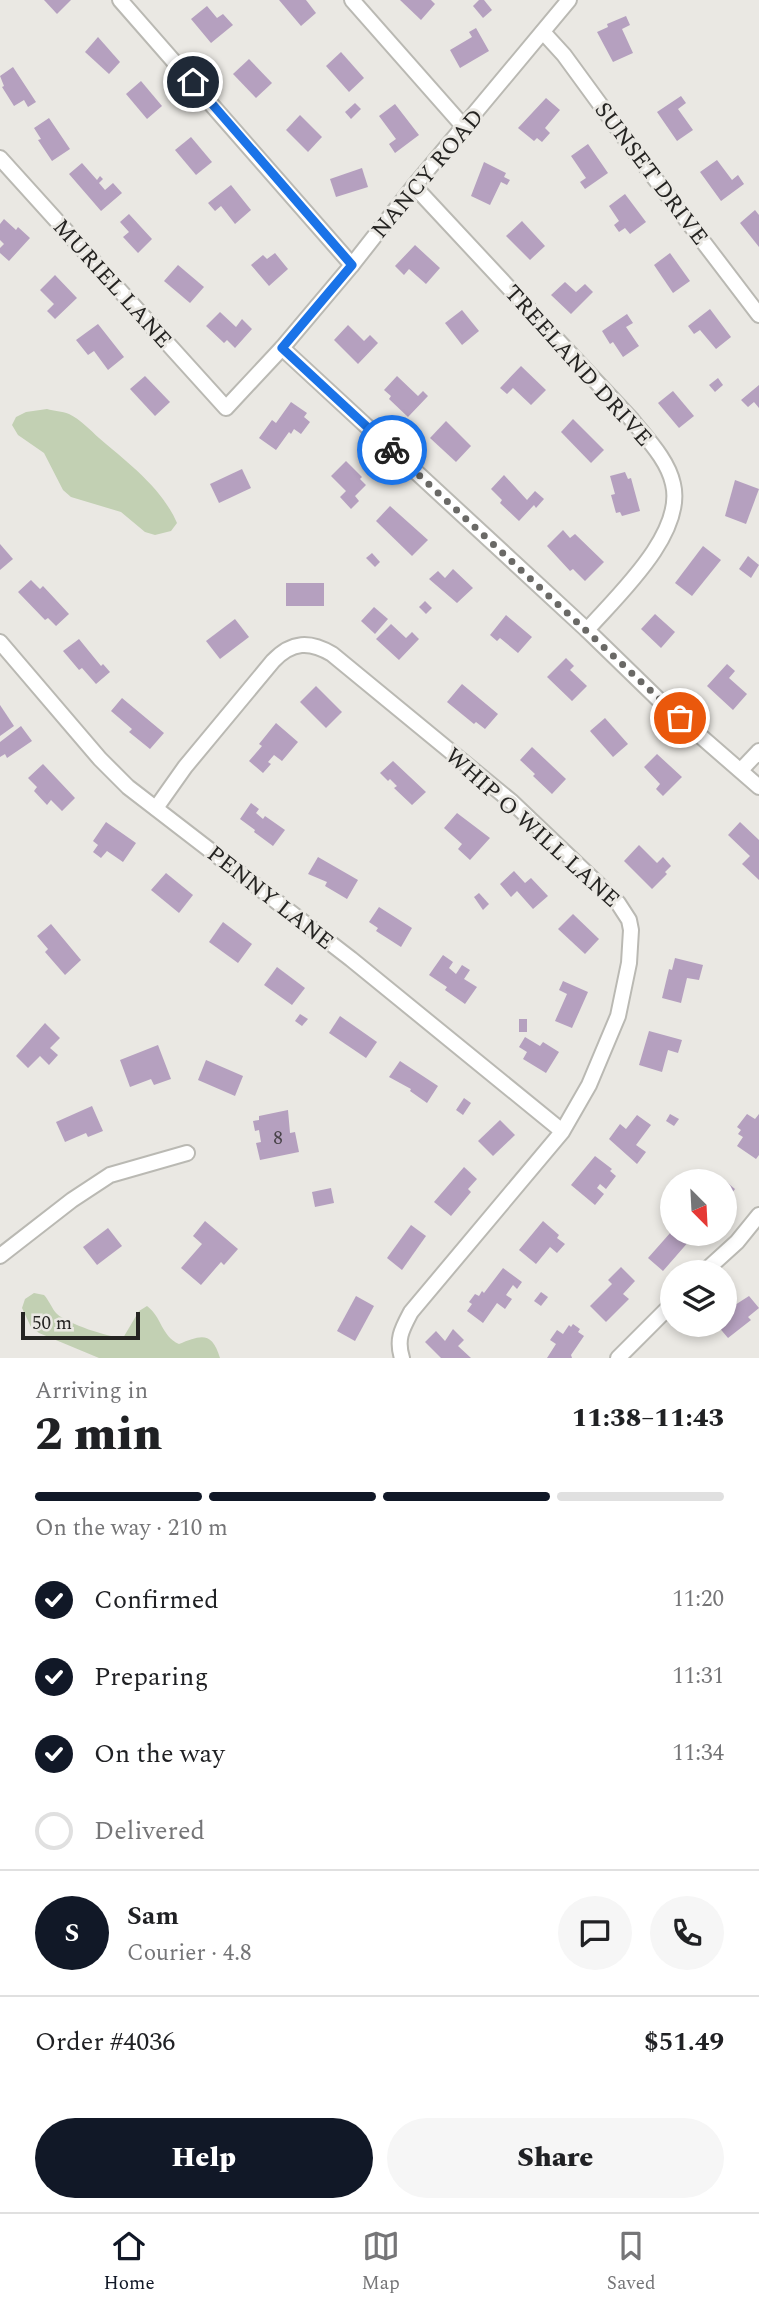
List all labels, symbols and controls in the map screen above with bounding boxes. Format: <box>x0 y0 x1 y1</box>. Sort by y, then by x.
pin <box>163 52 223 112</box>
icon: home <box>174 63 212 101</box>
street label: SUNSET DRIVE <box>585 95 716 253</box>
street label: NANCY ROAD <box>363 101 493 246</box>
street label: MURIEL LANE <box>44 211 180 357</box>
street label: TREELAND DRIVE <box>495 277 660 455</box>
courier <box>357 415 427 485</box>
icon: bike <box>373 431 411 469</box>
pin <box>650 688 710 748</box>
icon: bag <box>661 699 699 737</box>
street label: WHIP O WILL LANE <box>436 740 627 917</box>
street label: PENNY LANE <box>199 837 341 959</box>
house number: 8 <box>273 1124 283 1153</box>
north arrow <box>660 1169 737 1246</box>
map controls <box>660 1169 737 1337</box>
button: layers <box>660 1260 737 1337</box>
scale bar <box>21 1309 140 1341</box>
text: 50 m <box>32 1309 72 1338</box>
text: Arriving in <box>35 1374 148 1409</box>
text: 11:38–11:43 <box>572 1398 724 1438</box>
text: 2 min <box>35 1400 162 1470</box>
text: On the way · 210 m <box>35 1511 228 1546</box>
text: Confirmed <box>94 1580 219 1620</box>
icon: check <box>35 1581 73 1619</box>
text: 11:20 <box>672 1582 724 1617</box>
text: Preparing <box>94 1657 208 1697</box>
icon: check <box>35 1658 73 1696</box>
text: 11:31 <box>672 1659 724 1694</box>
text: On the way <box>94 1734 225 1774</box>
icon: check <box>35 1735 73 1773</box>
text: 11:34 <box>672 1736 724 1771</box>
text: Delivered <box>94 1811 205 1851</box>
text: Sam <box>127 1896 179 1936</box>
button: chat <box>558 1896 632 1970</box>
button: phone <box>650 1896 724 1970</box>
text: S <box>65 1913 79 1953</box>
text: Courier · 4.8 <box>127 1936 252 1971</box>
text: Order #4036 <box>35 2022 175 2062</box>
text: $51.49 <box>644 2022 724 2062</box>
button: Help <box>35 2118 373 2198</box>
button: Share <box>387 2118 724 2198</box>
tab: Home <box>103 2227 155 2298</box>
tab: Map <box>362 2227 400 2298</box>
tab: Saved <box>607 2227 656 2298</box>

